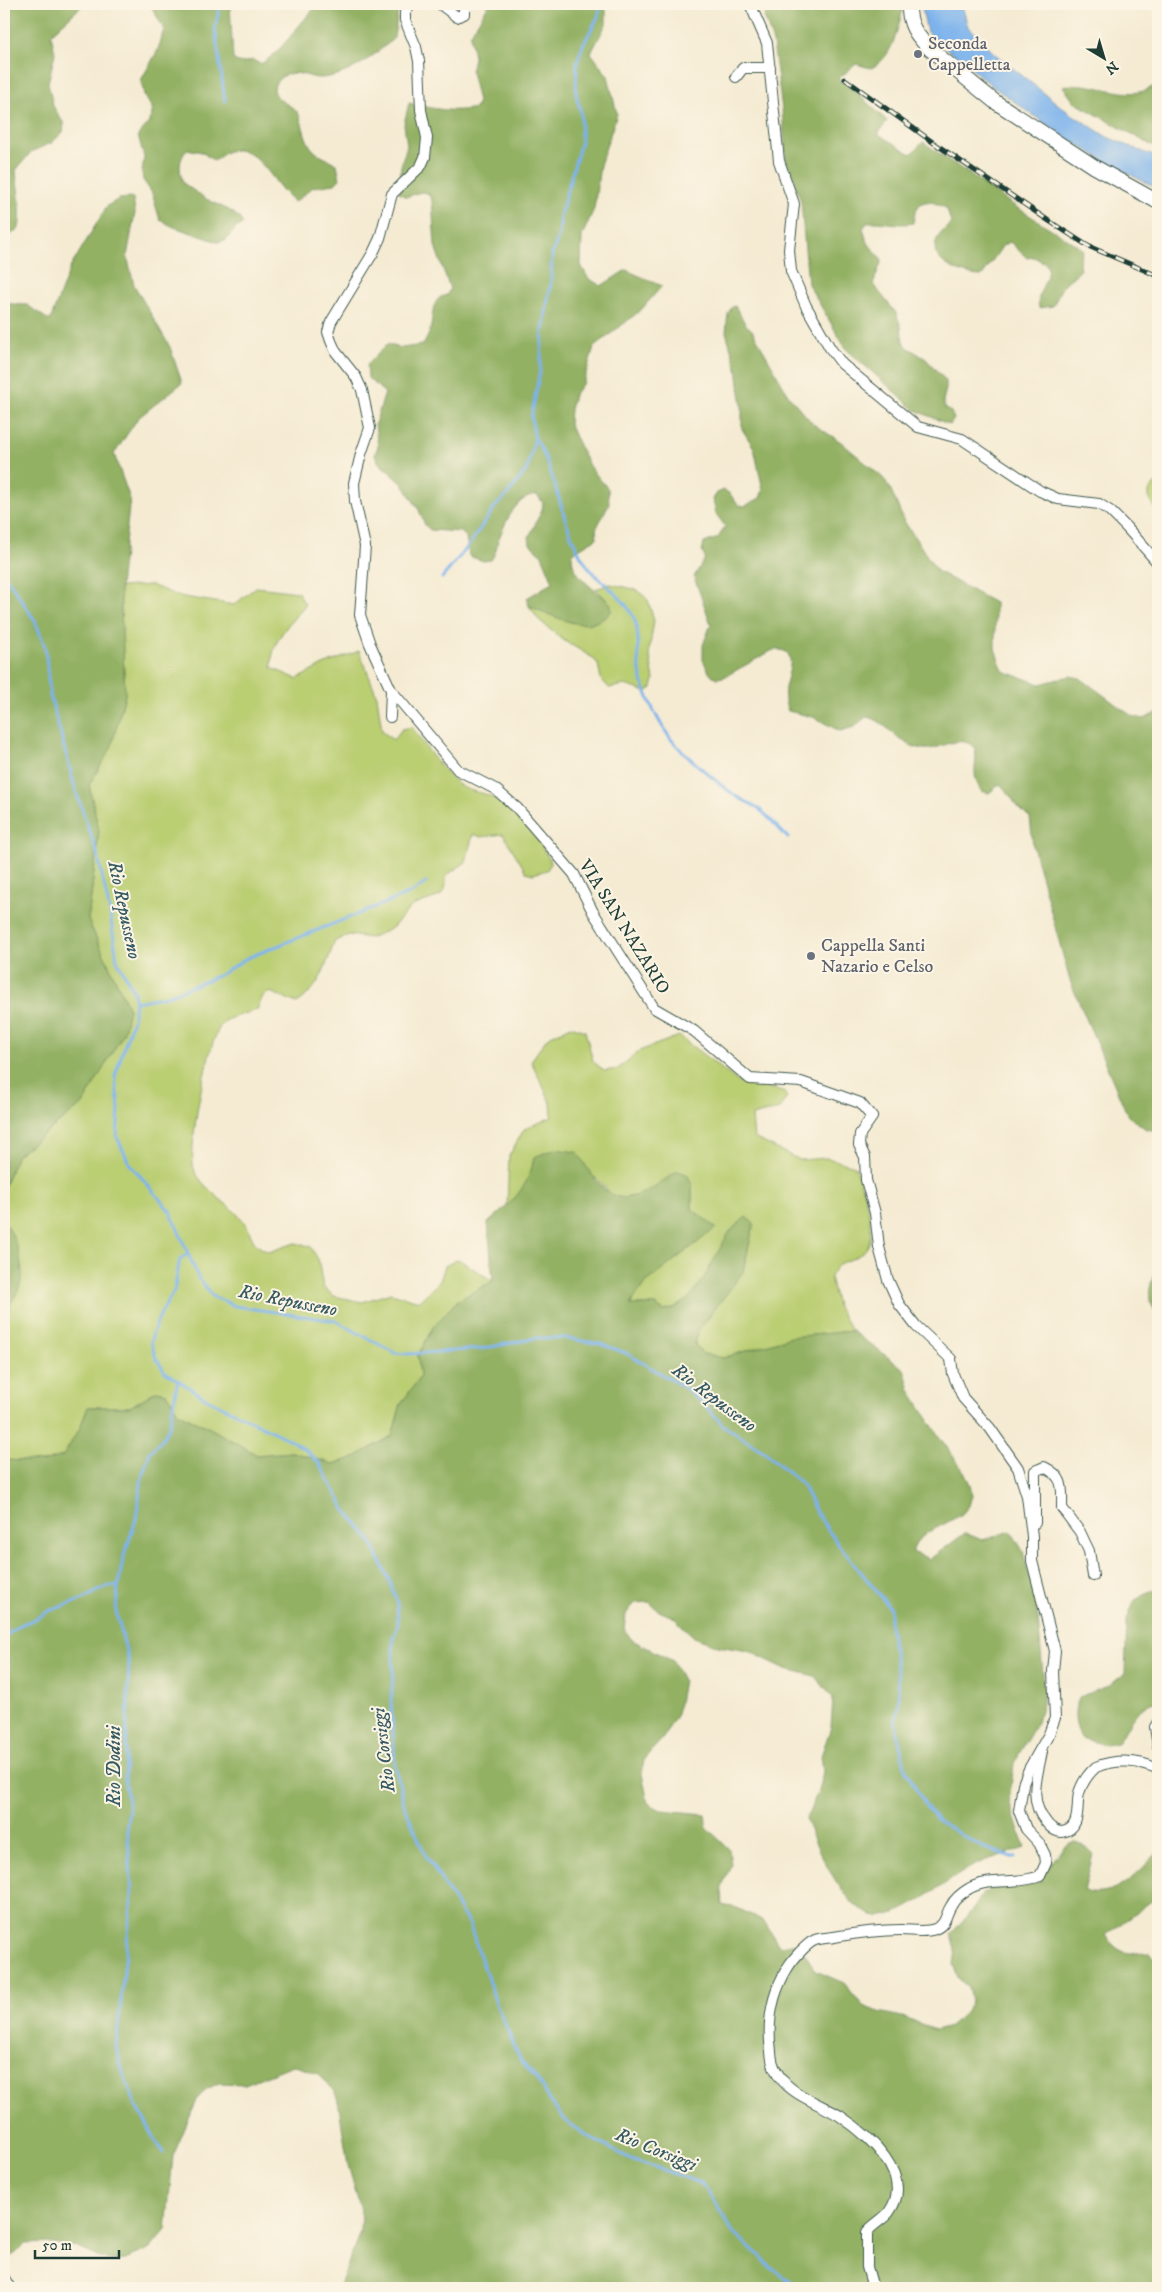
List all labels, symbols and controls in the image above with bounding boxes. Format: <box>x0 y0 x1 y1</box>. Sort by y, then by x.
north arrow <box>1080 32 1130 82</box>
place label: Seconda Cappelletta <box>928 33 1011 76</box>
marker: Seconda Cappelletta <box>912 48 924 60</box>
text: N <box>1101 57 1121 78</box>
street label: VIA SAN NAZARIO <box>573 855 674 998</box>
water label: Rio Repusseno <box>101 858 146 961</box>
place label: Cappella Santi Nazario e Celso <box>821 935 934 978</box>
marker: Cappella Santi Nazario e Celso <box>805 950 817 962</box>
water label: Rio Repusseno <box>236 1280 339 1323</box>
water label: Rio Repusseno <box>666 1358 761 1438</box>
water label: Rio Corsiggi <box>367 1705 401 1795</box>
water label: Rio Dodini <box>103 1725 126 1807</box>
water label: Rio Corsiggi <box>611 2123 701 2177</box>
scale bar <box>35 2227 119 2259</box>
text: 50 m <box>42 2236 72 2255</box>

